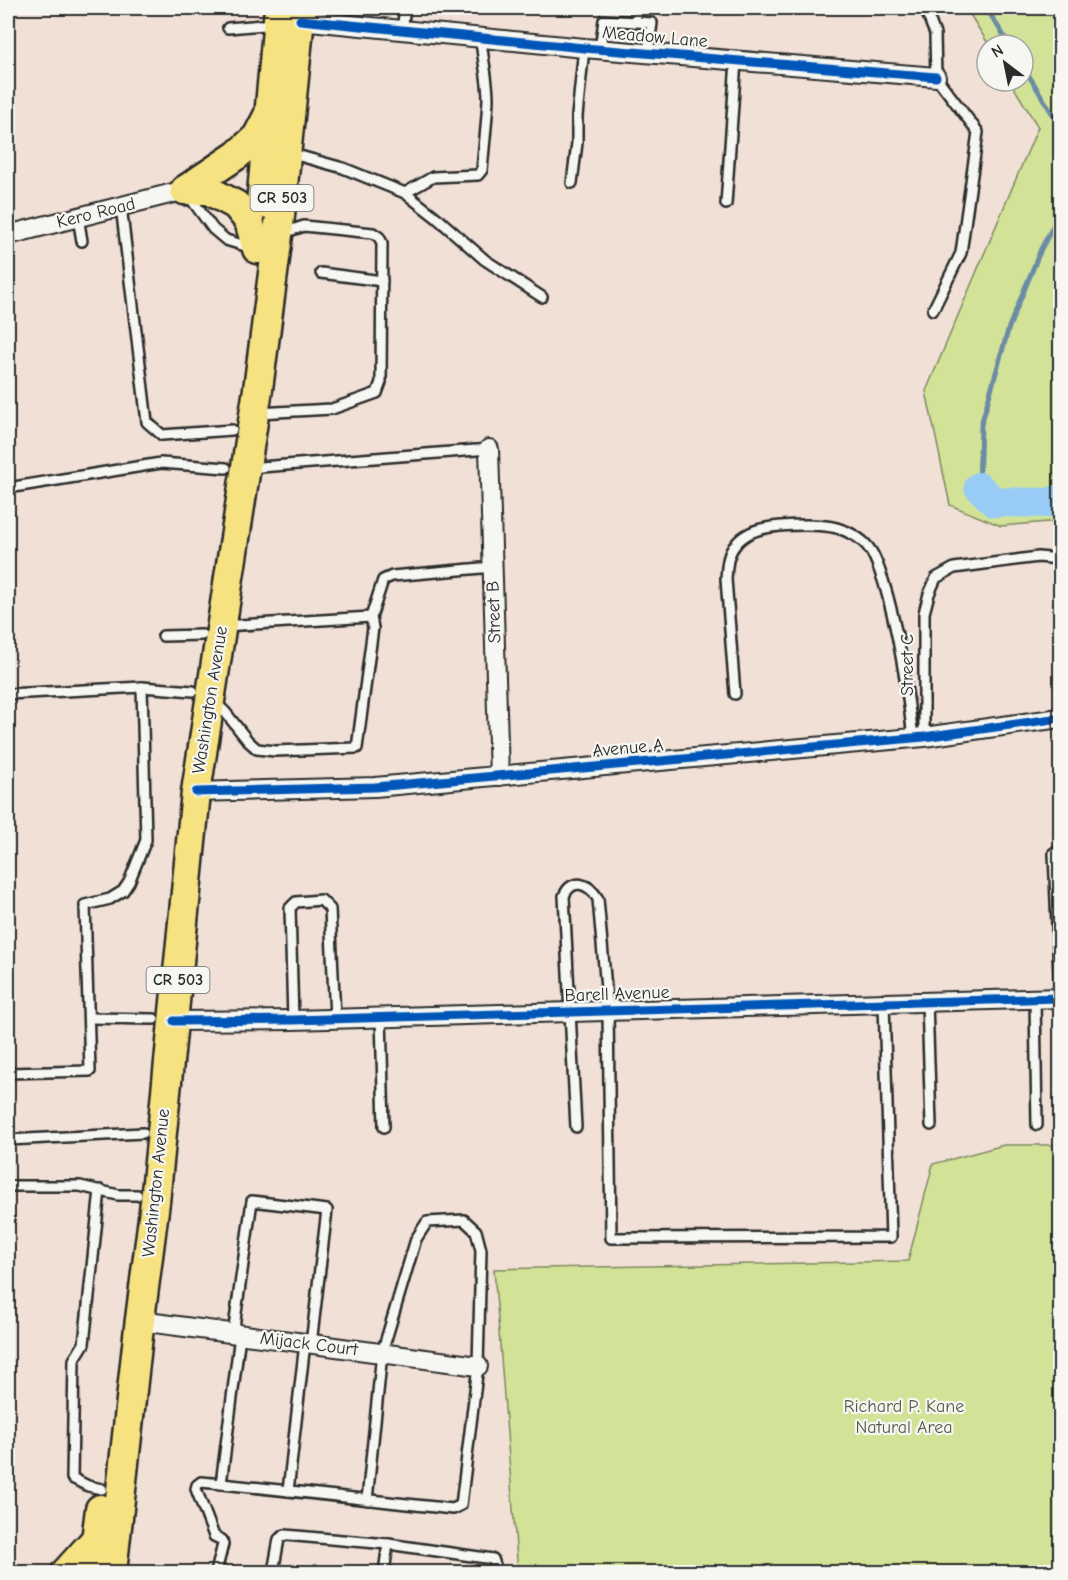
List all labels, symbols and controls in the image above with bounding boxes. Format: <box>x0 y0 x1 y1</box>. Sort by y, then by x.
street label: Meadow Lane <box>601 22 709 52</box>
north arrow <box>975 33 1035 93</box>
text: N <box>988 41 1007 62</box>
road number: CR 503 <box>250 185 314 211</box>
street label: Kero Road <box>54 193 138 233</box>
street label: Street B <box>482 581 506 643</box>
street label: Washington Avenue <box>188 625 232 775</box>
street label: Street C <box>897 634 918 696</box>
street label: Avenue A <box>592 734 664 762</box>
road number: CR 503 <box>146 967 210 993</box>
street label: Barell Avenue <box>564 982 670 1006</box>
street label: Washington Avenue <box>138 1108 174 1258</box>
street label: Mijack Court <box>259 1328 360 1361</box>
park label: Richard P. Kane Natural Area <box>844 1396 964 1438</box>

